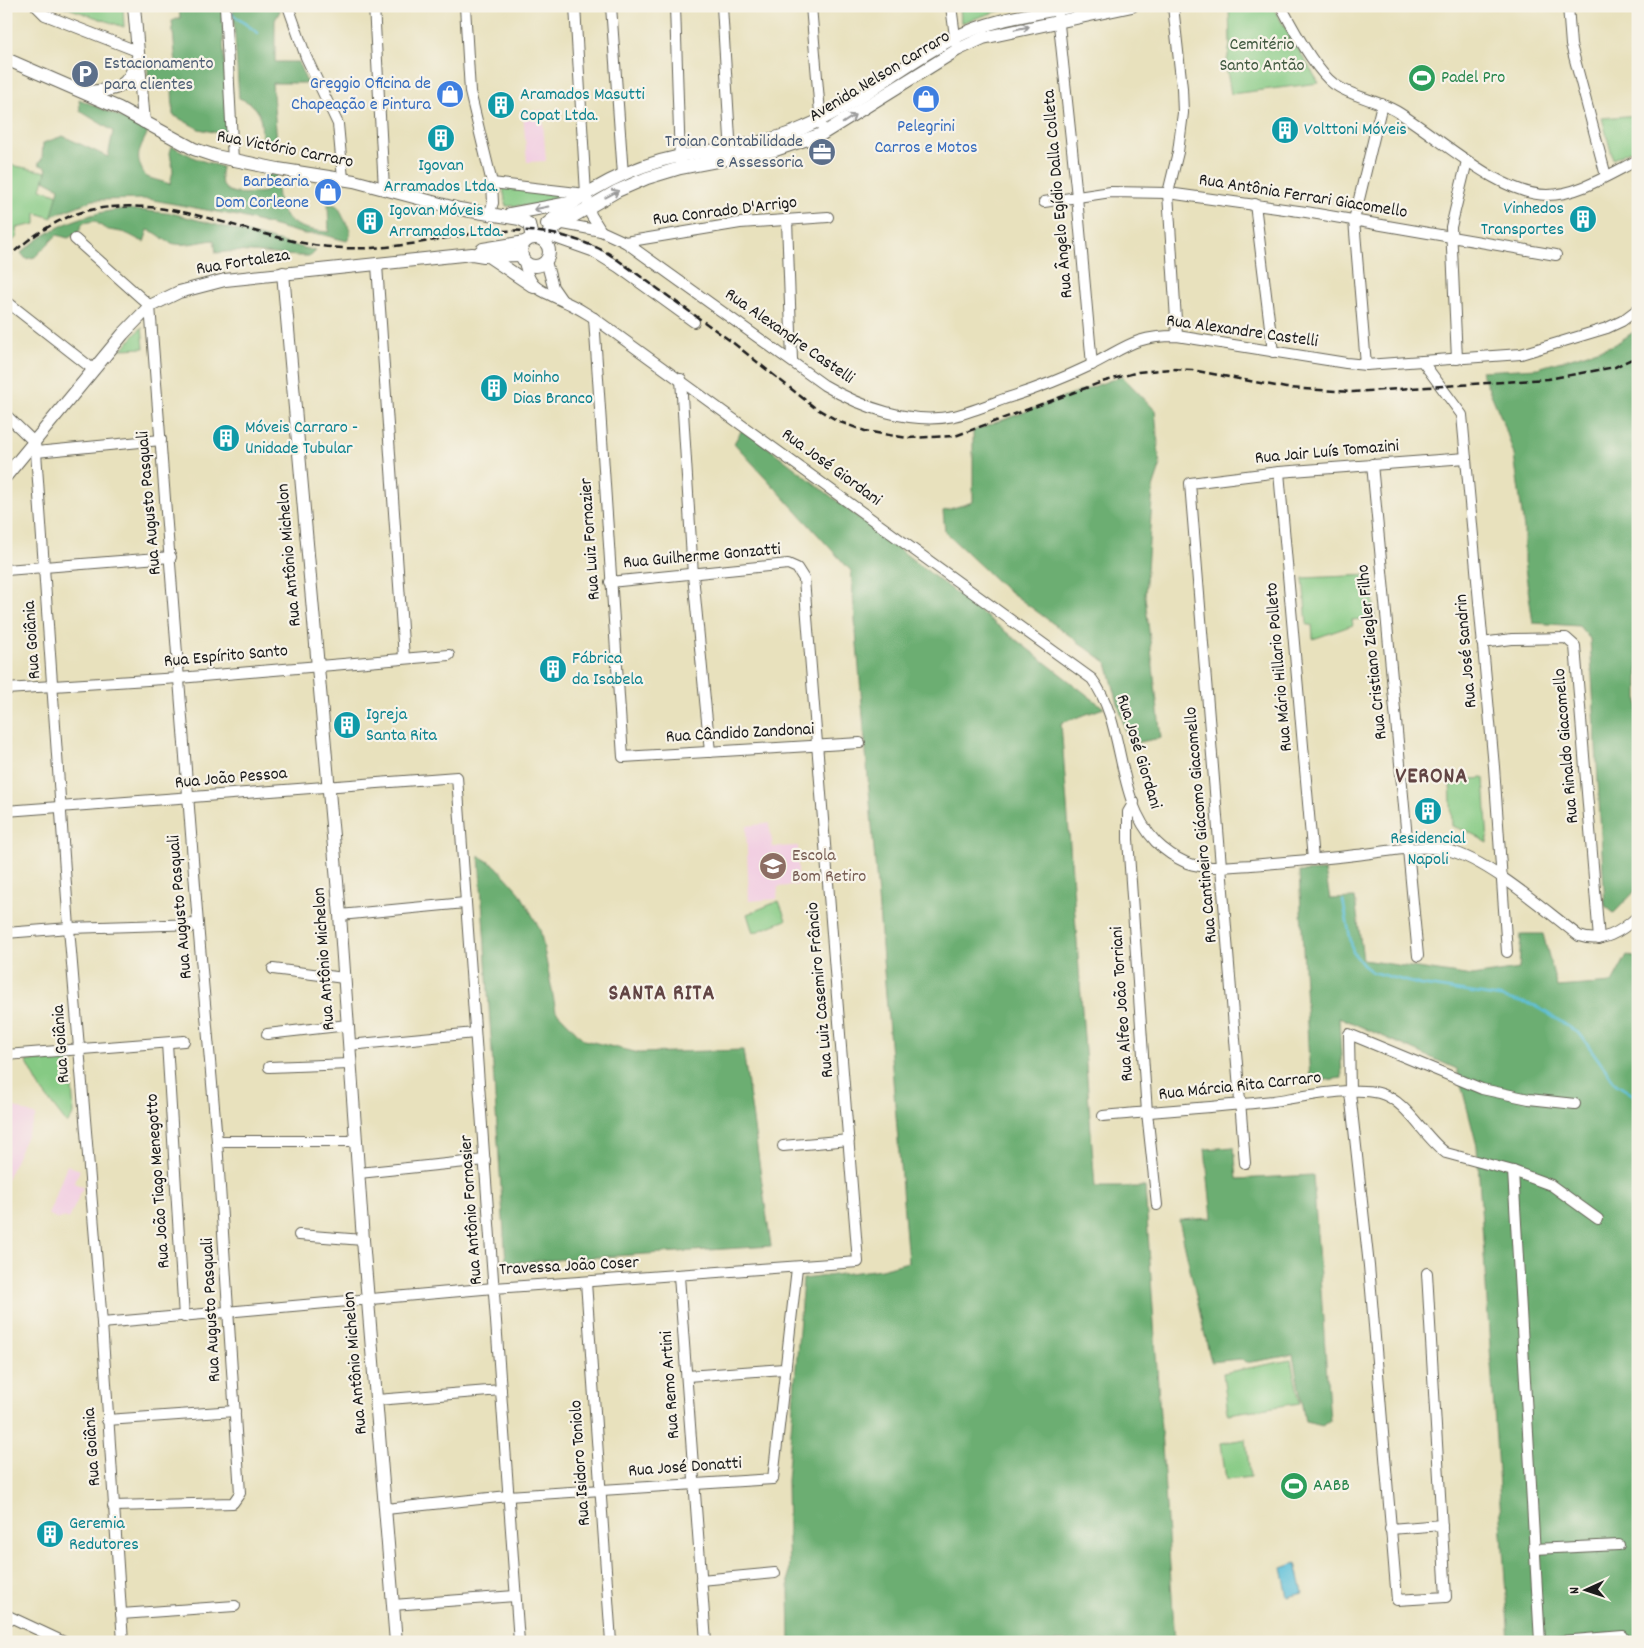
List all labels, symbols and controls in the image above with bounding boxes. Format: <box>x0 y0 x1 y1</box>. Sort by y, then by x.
one-way arrow <box>1014 23 1030 33</box>
street label: Avenida Nelson Carraro <box>805 25 955 129</box>
park label: Cemitério Santo Antão <box>1219 33 1305 79</box>
place label: Estacionamento para clientes <box>104 52 213 98</box>
parking icon: Estacionamento para clientes <box>70 59 100 89</box>
sports icon: Padel Pro <box>1407 63 1437 93</box>
place label: Padel Pro <box>1441 66 1505 91</box>
place label: Greggio Oficina de Chapeação e Pintura <box>291 72 432 118</box>
shop icon: Greggio Oficina de Chapeação e Pintura <box>435 79 465 109</box>
place label: Aramados Masutti Copat Ltda. <box>520 83 645 129</box>
shop icon: Pelegrini Carros e Motos <box>911 84 941 114</box>
street label: Rua Ângelo Egídio Dalla Colleta <box>1037 88 1081 299</box>
building icon: Aramados Masutti Copat Ltda. <box>486 90 516 120</box>
one-way arrow <box>841 114 855 124</box>
place label: Pelegrini Carros e Motos <box>874 115 978 161</box>
building icon: Volttoni Móveis <box>1270 115 1300 145</box>
place label: Volttoni Móveis <box>1304 118 1407 143</box>
building icon: Igovan Arramados Ltda. <box>426 123 456 153</box>
street label: Rua Victório Carraro <box>214 124 356 176</box>
place label: Troian Contabilidade e Assessoria <box>665 130 804 176</box>
office icon: Troian Contabilidade e Assessoria <box>807 137 837 167</box>
place label: Igovan Arramados Ltda. <box>384 154 498 200</box>
street label: Rua Antônia Ferrari Giacomello <box>1197 168 1409 226</box>
place label: Barbearia Dom Corleone <box>215 170 310 216</box>
shop icon: Barbearia Dom Corleone <box>313 177 343 207</box>
one-way arrow <box>604 189 619 198</box>
street label: Rua Conrado D'Arrigo <box>651 191 799 233</box>
place label: Vinhedos Transportes <box>1481 197 1564 243</box>
place label: Igovan Móveis Arramados Ltda. <box>389 199 503 245</box>
one-way arrow <box>534 204 550 213</box>
building icon: Vinhedos Transportes <box>1568 204 1598 234</box>
building icon: Igovan Móveis Arramados Ltda. <box>355 206 385 236</box>
street label: Rua Fortaleza <box>194 243 292 283</box>
street label: Rua Alexandre Castelli <box>719 283 859 391</box>
street label: Rua Alexandre Castelli <box>1164 309 1320 355</box>
place label: Moinho Dias Branco <box>513 366 593 412</box>
building icon: Moinho Dias Branco <box>479 373 509 403</box>
place label: Móveis Carraro - Unidade Tubular <box>245 416 358 462</box>
building icon: Móveis Carraro - Unidade Tubular <box>211 423 241 453</box>
street label: Rua José Giordani <box>776 423 886 513</box>
street label: Rua Augusto Pasquali <box>131 430 169 576</box>
street label: Rua Jair Luís Tomazini <box>1254 434 1400 472</box>
street label: Rua Luiz Fornazier <box>574 477 608 601</box>
street label: Rua Antônio Michelon <box>271 482 309 628</box>
street label: Rua Guilherme Gonzatti <box>622 538 782 576</box>
street label: Rua Cristiano Ziegler Filho <box>1351 563 1395 741</box>
street label: Rua Mário Hillario Polleto <box>1260 581 1300 753</box>
street label: Rua José Sandrin <box>1450 593 1484 709</box>
street label: Rua Goiânia <box>18 599 48 680</box>
street label: Rua Espírito Santo <box>163 639 289 675</box>
place label: Fábrica da Isabela <box>572 647 644 693</box>
building icon: Fábrica da Isabela <box>538 654 568 684</box>
street label: Rua Rinaldo Giacomello <box>1548 667 1586 825</box>
street label: Rua José Giordani <box>1109 692 1167 812</box>
place label: Igreja Santa Rita <box>366 703 438 749</box>
street label: Rua Cantineiro Giácomo Giacomello <box>1179 706 1225 944</box>
building icon: Igreja Santa Rita <box>332 710 362 740</box>
street label: Rua Cândido Zandonai <box>665 718 815 750</box>
street label: Rua João Pessoa <box>174 762 289 796</box>
district label: VERONA <box>1396 762 1468 793</box>
building icon: Residencial Napoli <box>1413 796 1443 826</box>
place label: Residencial Napoli <box>1390 827 1466 873</box>
street label: Rua Augusto Pasquali <box>162 834 200 980</box>
place label: Escola Bom Retiro <box>792 844 866 890</box>
school or university icon: Escola Bom Retiro <box>758 851 788 881</box>
street label: Rua Antônio Michelon <box>308 887 342 1031</box>
street label: Rua Luiz Casemiro Frâncio <box>801 901 841 1079</box>
street label: Rua Alfeo João Torriani <box>1105 926 1141 1082</box>
district label: SANTA RITA <box>609 979 715 1010</box>
street label: Rua Goiânia <box>47 1003 77 1084</box>
street label: Rua Márcia Rita Carraro <box>1157 1066 1323 1108</box>
street label: Rua João Tiago Menegotto <box>140 1093 178 1269</box>
street label: Rua Antônio Fornasier <box>454 1134 490 1286</box>
street label: Rua Augusto Pasquali <box>196 1237 228 1383</box>
street label: Travessa João Coser <box>498 1251 640 1283</box>
street label: Rua Antônio Michelon <box>337 1290 375 1436</box>
street label: Rua Remo Artini <box>655 1330 687 1440</box>
street label: Rua Isidoro Toniolo <box>564 1399 598 1527</box>
street label: Rua Goiânia <box>78 1406 108 1487</box>
street label: Rua José Donatti <box>627 1452 743 1484</box>
sports icon: AABB <box>1279 1471 1309 1501</box>
place label: AABB <box>1313 1474 1350 1499</box>
place label: Geremia Redutores <box>69 1512 139 1558</box>
building icon: Geremia Redutores <box>35 1519 65 1549</box>
north arrow <box>1562 1566 1612 1616</box>
text: N <box>1565 1587 1585 1595</box>

